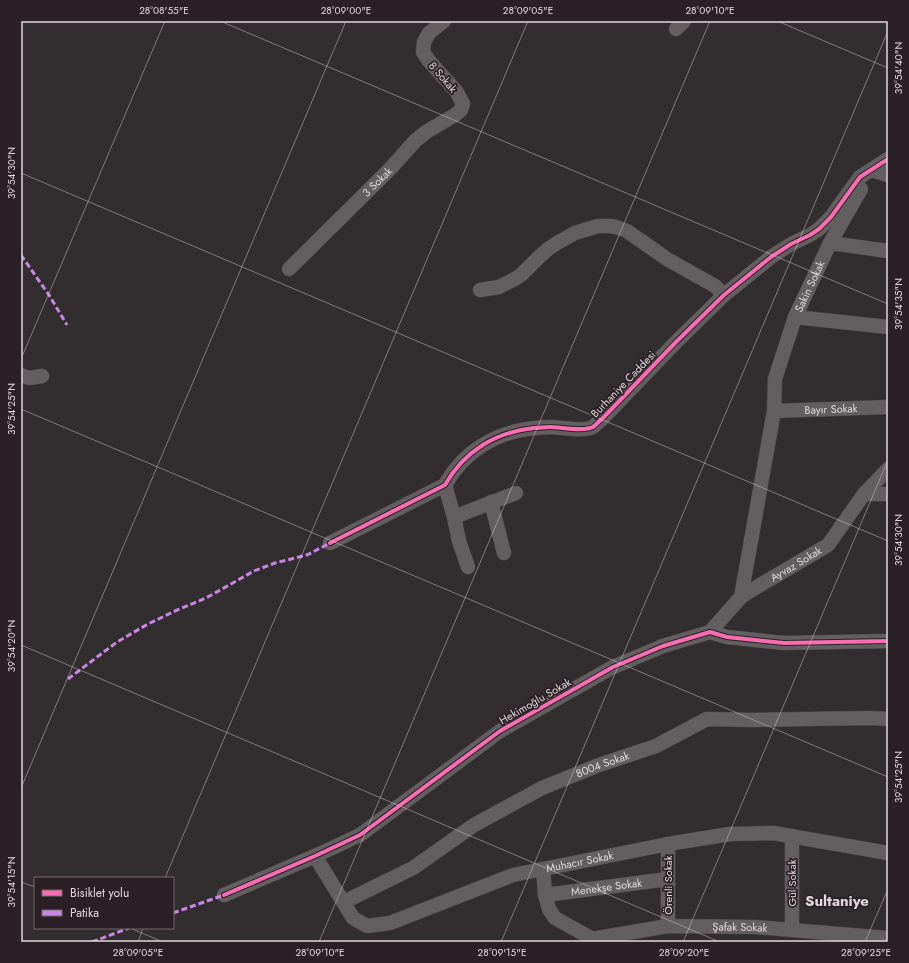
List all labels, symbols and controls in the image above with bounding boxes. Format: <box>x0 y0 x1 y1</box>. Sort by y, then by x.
text: 28°08'55"E <box>139 3 189 18</box>
text: 28°09'00"E <box>321 3 371 18</box>
text: 28°09'05"E <box>503 3 553 18</box>
text: 28°09'10"E <box>685 3 735 18</box>
text: 39°54'40"N <box>891 42 906 94</box>
street label: 8 Sokak <box>425 58 461 96</box>
text: 39°54'30"N <box>4 147 19 199</box>
street label: 3 Sokak <box>359 163 396 200</box>
street label: Sakin Sokak <box>790 258 829 315</box>
text: 39°54'35"N <box>891 278 906 330</box>
street label: Burhaniye Caddesi <box>587 347 659 421</box>
text: 39°54'25"N <box>4 383 19 435</box>
street label: Bayır Sokak <box>804 400 858 418</box>
text: 39°54'30"N <box>891 514 906 566</box>
street label: Ayvaz Sokak <box>767 542 825 585</box>
text: 39°54'20"N <box>4 620 19 672</box>
street label: Hekimoğlu Sokak <box>496 674 574 728</box>
street label: 8004 Sokak <box>573 747 632 782</box>
text: 39°54'25"N <box>891 751 906 803</box>
street label: Muhacır Sokak <box>545 847 615 876</box>
street label: Örenli Sokak <box>660 855 676 915</box>
text: 39°54'15"N <box>4 857 19 907</box>
street label: Gül Sokak <box>784 859 800 907</box>
street label: Menekşe Sokak <box>570 874 643 900</box>
legend <box>34 877 174 929</box>
text: Bisiklet yolu <box>70 884 129 902</box>
district label: Sultaniye <box>805 890 869 912</box>
text: Patika <box>70 904 99 922</box>
street label: Şafak Sokak <box>712 919 768 936</box>
text: 28°09'05"E <box>113 945 163 960</box>
text: 28°09'10"E <box>295 945 345 960</box>
text: 28°09'15"E <box>478 945 526 960</box>
text: 28°09'20"E <box>659 945 709 960</box>
text: 28°09'25"E <box>841 945 891 960</box>

